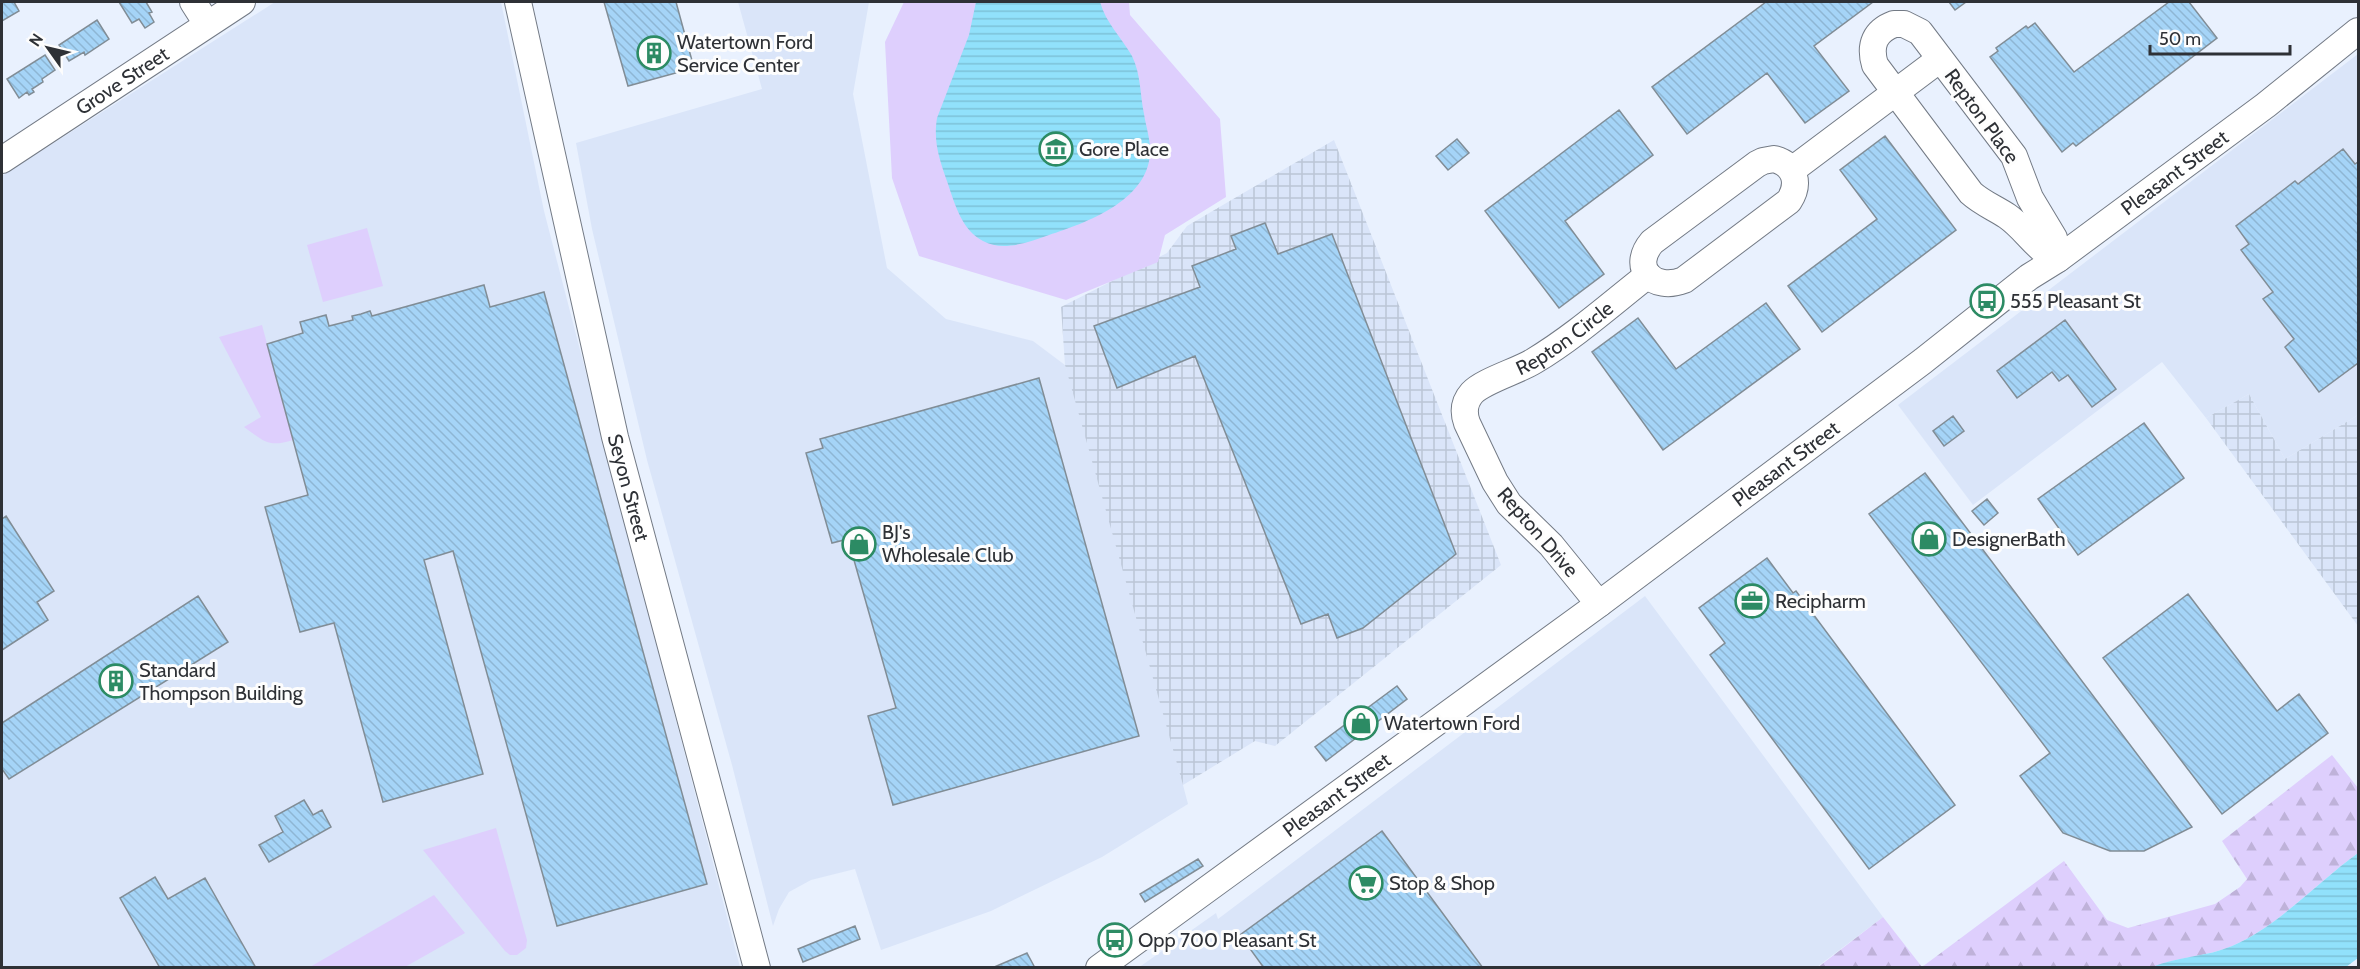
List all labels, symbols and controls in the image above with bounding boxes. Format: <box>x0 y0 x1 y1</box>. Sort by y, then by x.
north arrow <box>18 18 78 78</box>
scale bar <box>2150 18 2290 56</box>
text: 50 m <box>2159 28 2201 50</box>
text: N <box>25 30 47 50</box>
place label: Watertown Ford Service Center <box>677 30 813 77</box>
building icon: Watertown Ford Service Center <box>636 35 672 71</box>
street label: Grove Street <box>71 41 173 120</box>
street label: Repton Place <box>1940 64 2024 168</box>
street label: Pleasant Street <box>2116 125 2233 220</box>
museum icon: Gore Place <box>1038 131 1074 167</box>
place label: Gore Place <box>1079 137 1169 161</box>
bus stop icon: 555 Pleasant St <box>1969 283 2005 319</box>
place label: 555 Pleasant St <box>2010 289 2141 313</box>
street label: Repton Circle <box>1512 296 1618 380</box>
street label: Pleasant Street <box>1728 416 1844 512</box>
street label: Seyon Street <box>603 431 654 544</box>
street label: Repton Drive <box>1492 482 1584 582</box>
place label: BJ's Wholesale Club <box>882 520 1013 567</box>
shop icon: DesignerBath <box>1911 521 1947 557</box>
shop icon: BJ's Wholesale Club <box>841 526 877 562</box>
place label: DesignerBath <box>1952 527 2066 551</box>
office icon: Recipharm <box>1734 583 1770 619</box>
place label: Recipharm <box>1775 589 1866 613</box>
place label: Standard Thompson Building <box>139 658 304 705</box>
building icon: Standard Thompson Building <box>98 663 134 699</box>
shop icon: Watertown Ford <box>1343 705 1379 741</box>
place label: Watertown Ford <box>1384 711 1520 735</box>
street label: Pleasant Street <box>1278 748 1395 842</box>
supermarket icon: Stop & Shop <box>1348 865 1384 901</box>
place label: Stop & Shop <box>1389 871 1495 895</box>
bus stop icon: Opp 700 Pleasant St <box>1097 922 1133 958</box>
place label: Opp 700 Pleasant St <box>1138 928 1317 952</box>

